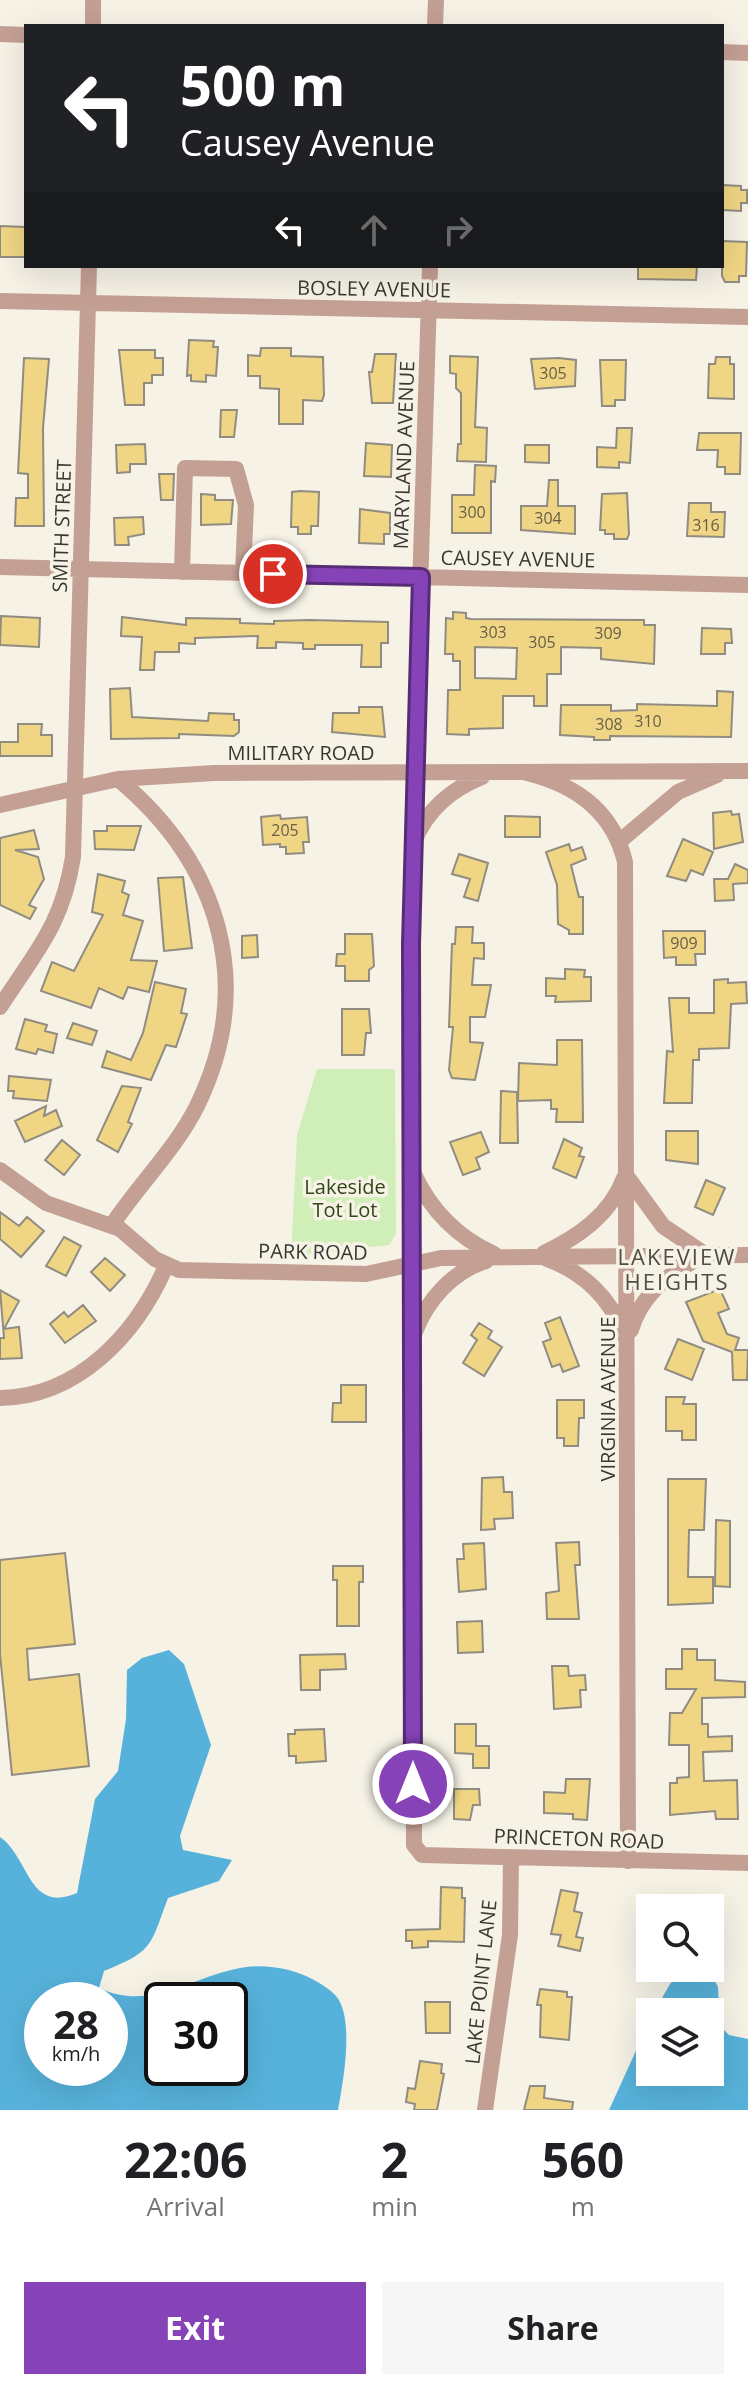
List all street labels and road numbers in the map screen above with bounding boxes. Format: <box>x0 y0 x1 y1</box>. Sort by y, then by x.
street label: BOSLEY AVENUE <box>297 274 451 303</box>
street label: MARYLAND AVENUE <box>387 360 420 550</box>
street label: SMITH STREET <box>46 459 77 593</box>
street label: CAUSEY AVENUE <box>440 544 596 573</box>
street label: MILITARY ROAD <box>227 739 375 766</box>
street label: PARK ROAD <box>258 1237 368 1266</box>
street label: VIRGINIA AVENUE <box>594 1317 621 1481</box>
street label: PRINCETON ROAD <box>493 1822 665 1855</box>
street label: LAKE POINT LANE <box>458 1898 503 2066</box>

